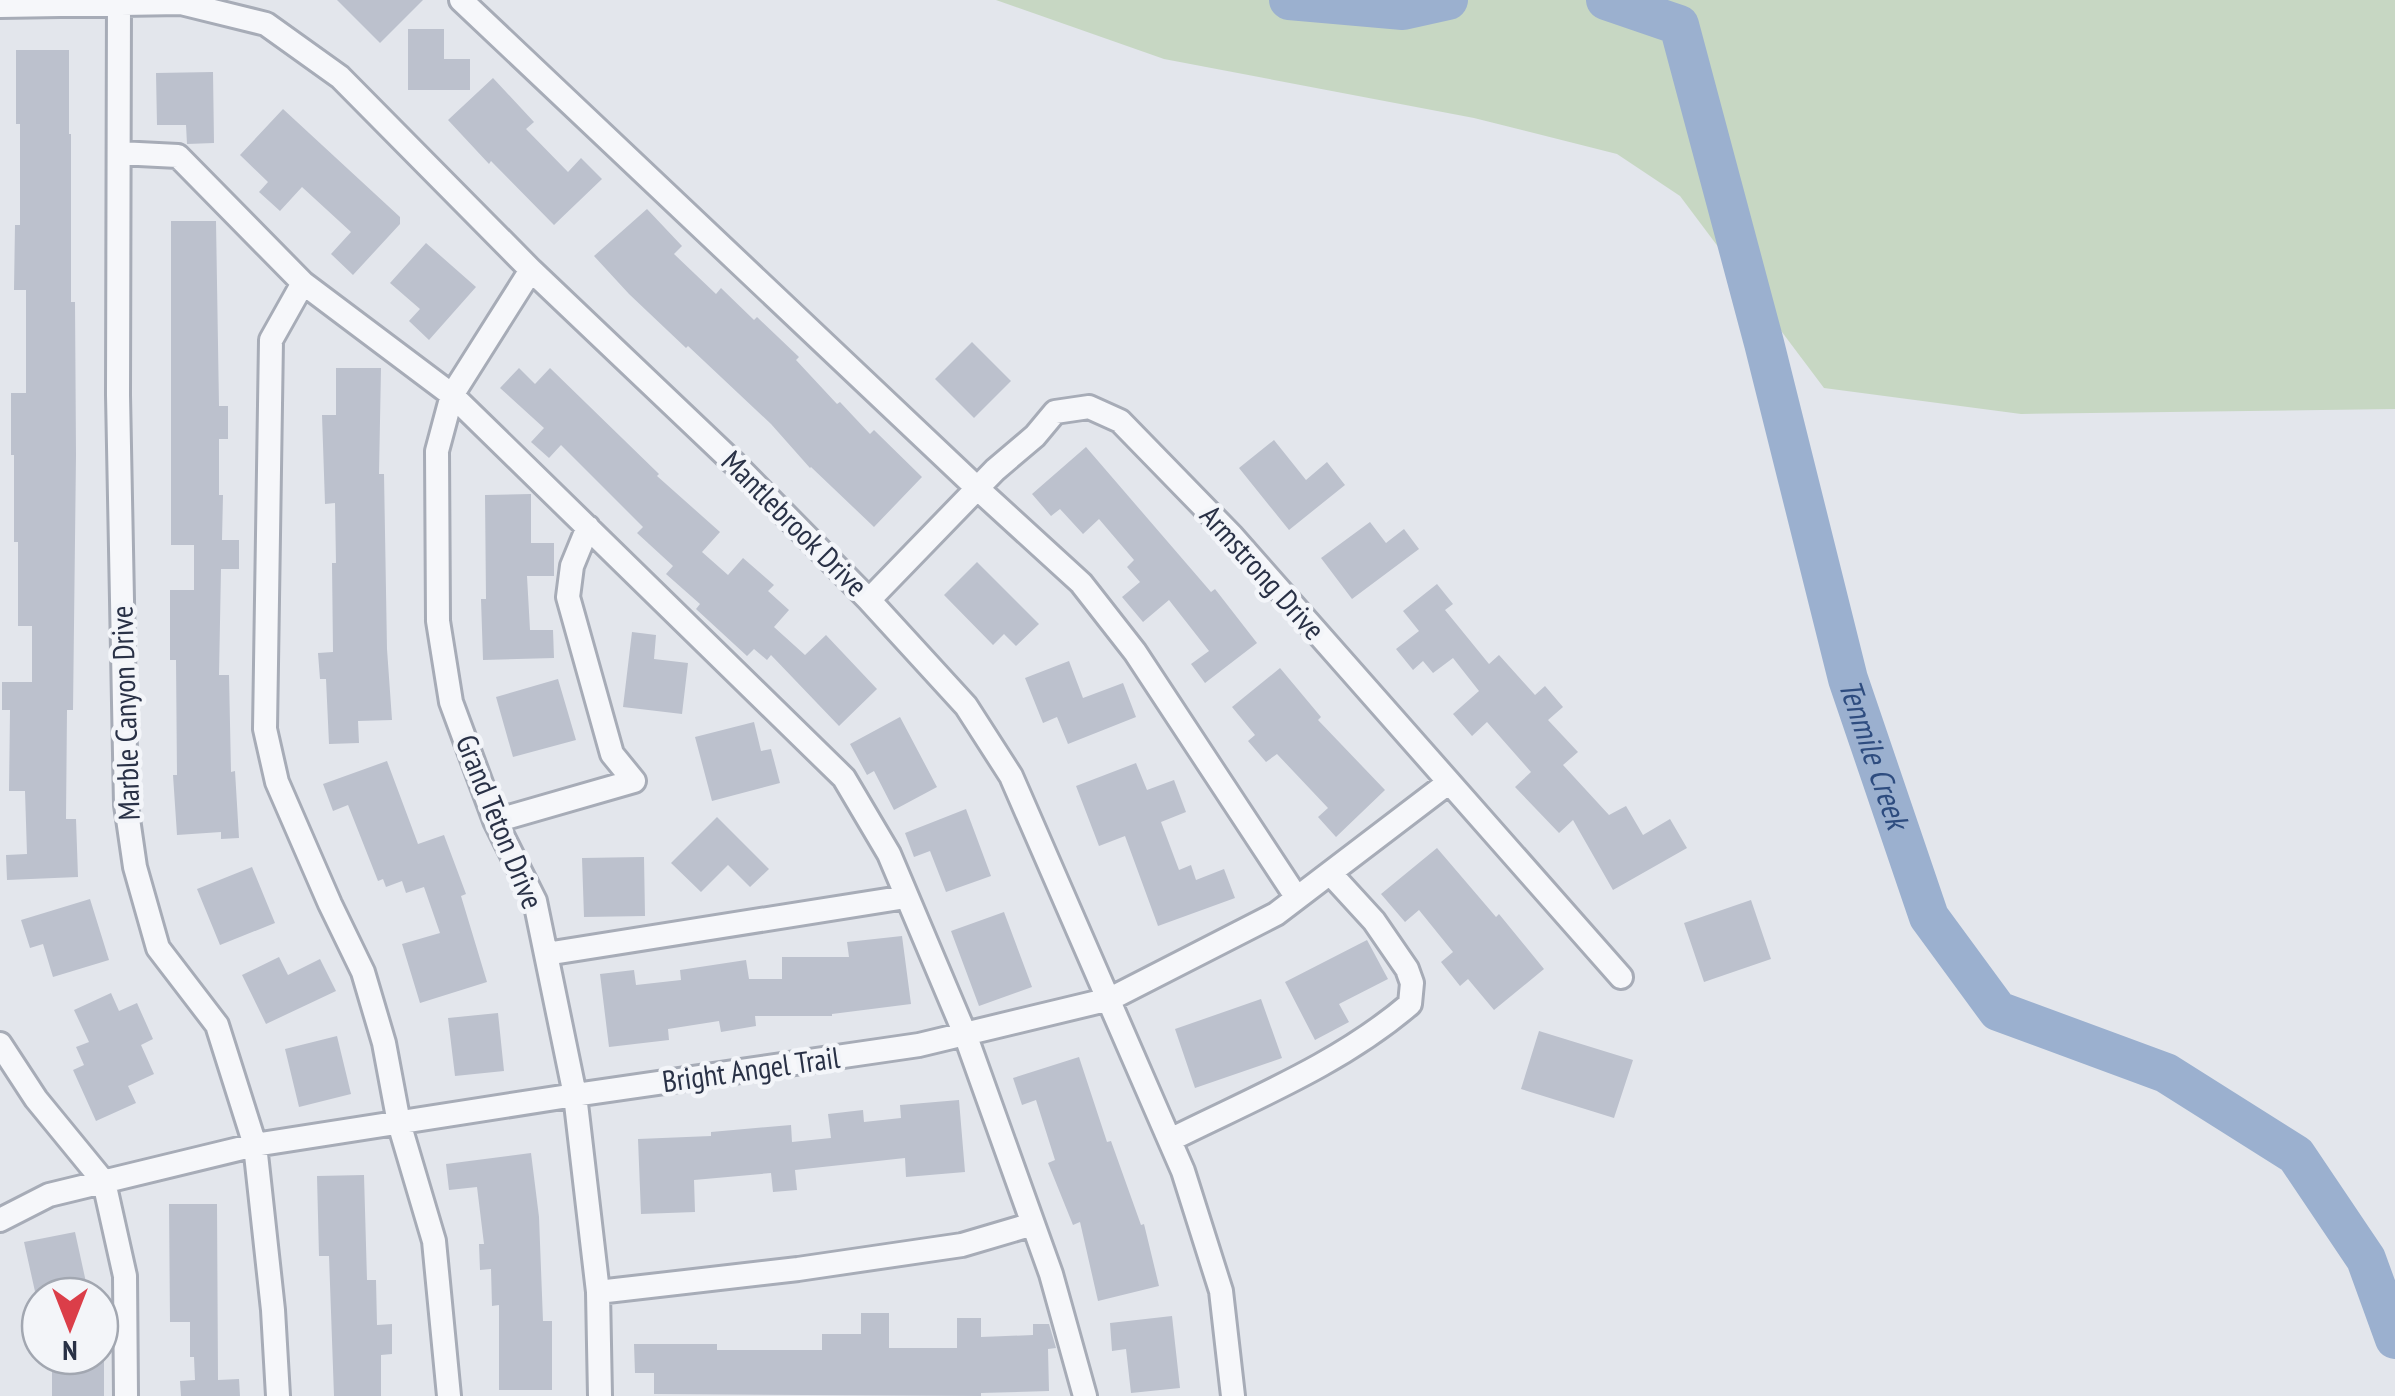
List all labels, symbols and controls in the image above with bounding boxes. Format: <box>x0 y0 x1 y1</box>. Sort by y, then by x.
street label: Mantlebrook Drive <box>714 442 876 604</box>
street label: Armstrong Drive <box>1192 496 1334 648</box>
street label: Marble Canyon Drive <box>101 605 148 821</box>
water label: Tenmile Creek <box>1830 674 1921 837</box>
street label: Grand Teton Drive <box>448 729 553 914</box>
street label: Bright Angel Trail <box>660 1037 842 1100</box>
north arrow <box>20 1276 120 1376</box>
text: N <box>62 1333 78 1370</box>

